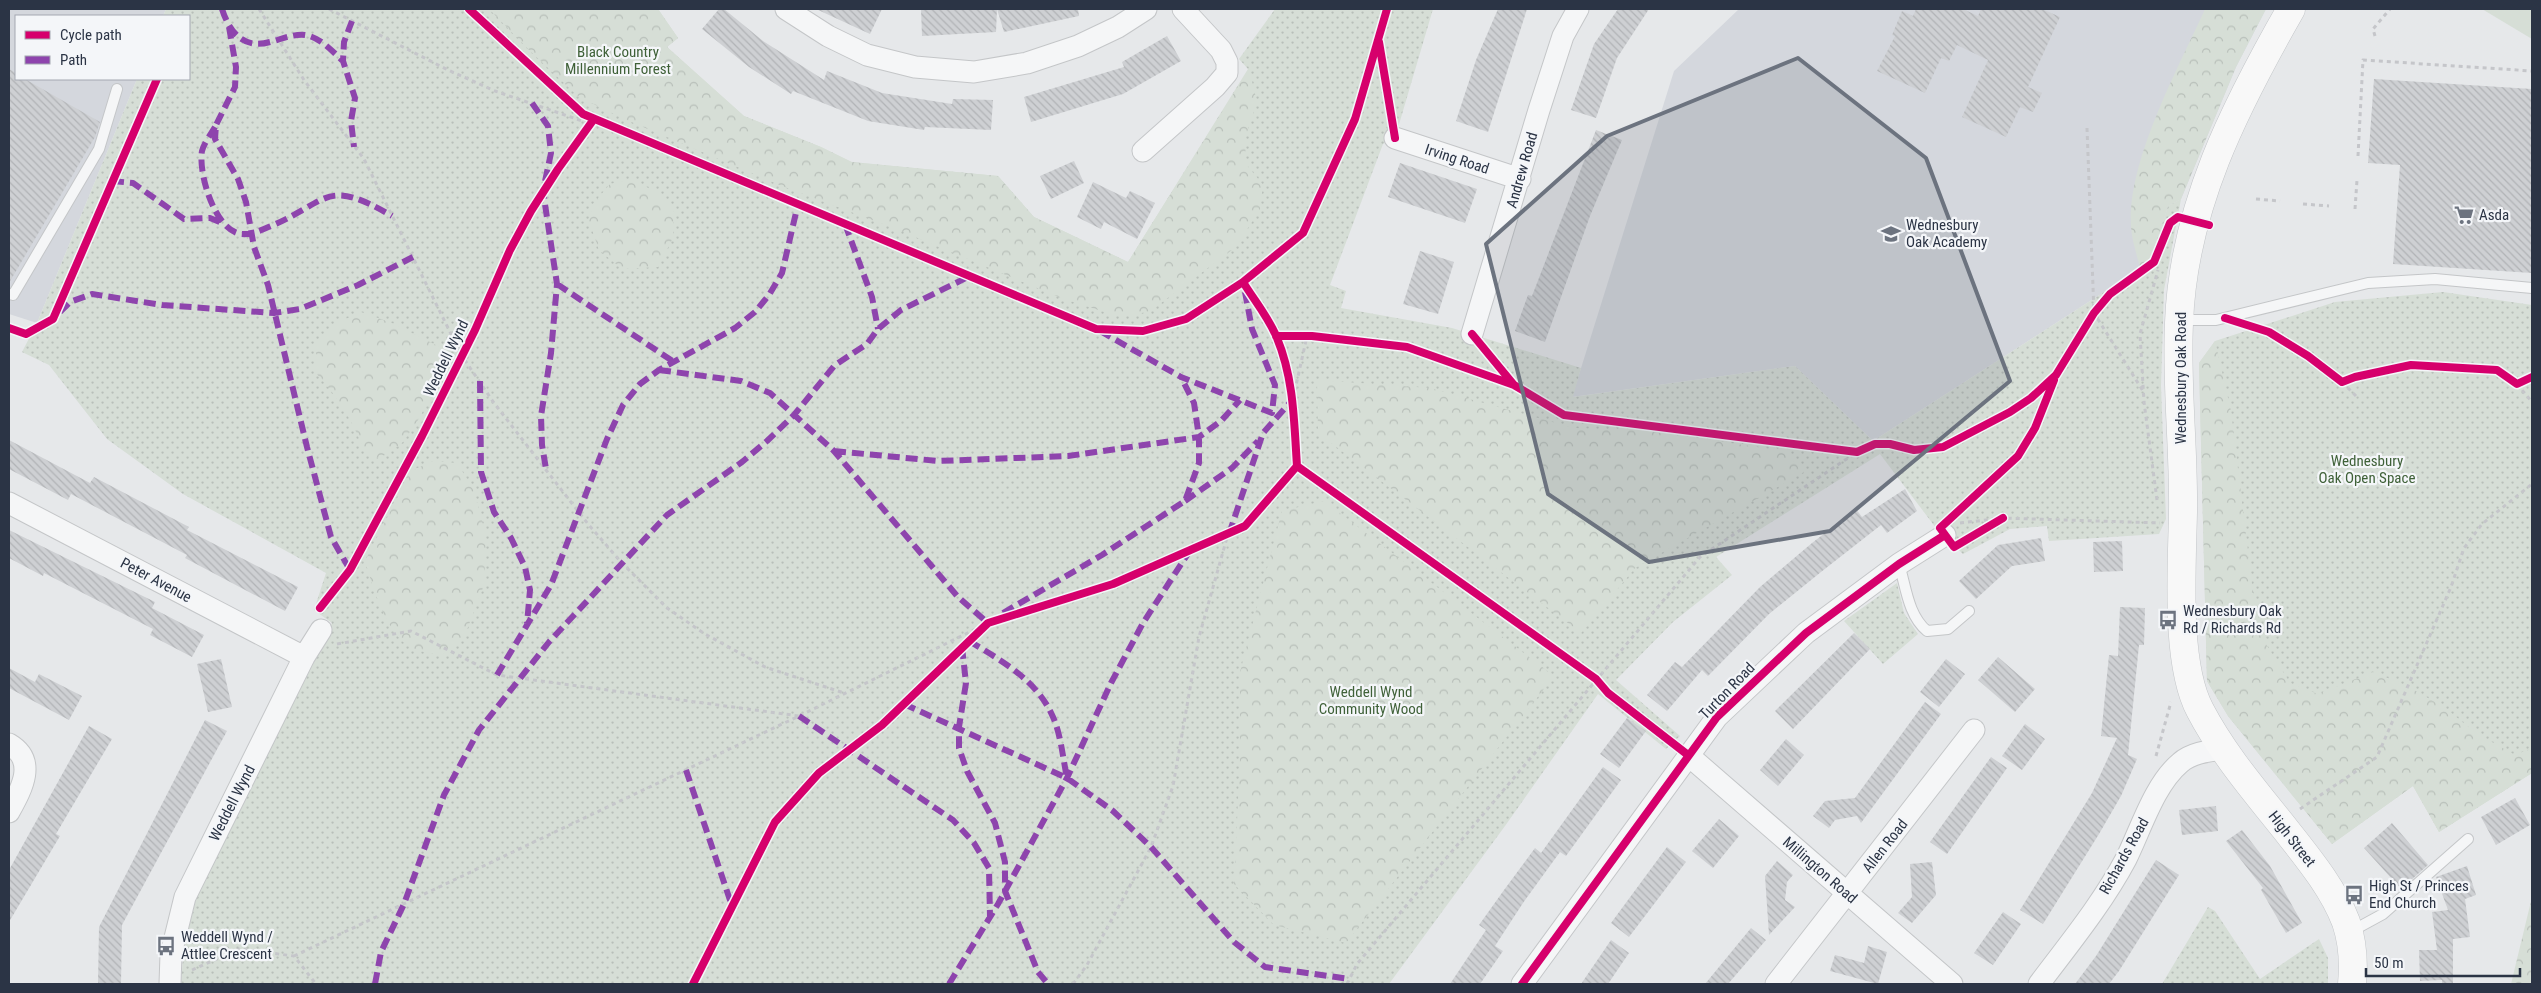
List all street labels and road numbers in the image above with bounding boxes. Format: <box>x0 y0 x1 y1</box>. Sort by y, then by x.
street label: Andrew Road <box>1503 130 1541 210</box>
street label: Irving Road <box>1423 140 1491 178</box>
street label: Wednesbury Oak Road <box>2172 312 2190 444</box>
street label: Weddell Wynd <box>420 317 472 399</box>
street label: Peter Avenue <box>117 554 195 606</box>
street label: Turton Road <box>1696 659 1758 723</box>
street label: Weddell Wynd <box>205 762 259 844</box>
street label: High Street <box>2265 807 2319 871</box>
street label: Richards Road <box>2096 814 2152 898</box>
street label: Allen Road <box>1858 815 1912 877</box>
street label: Millington Road <box>1779 833 1861 907</box>

